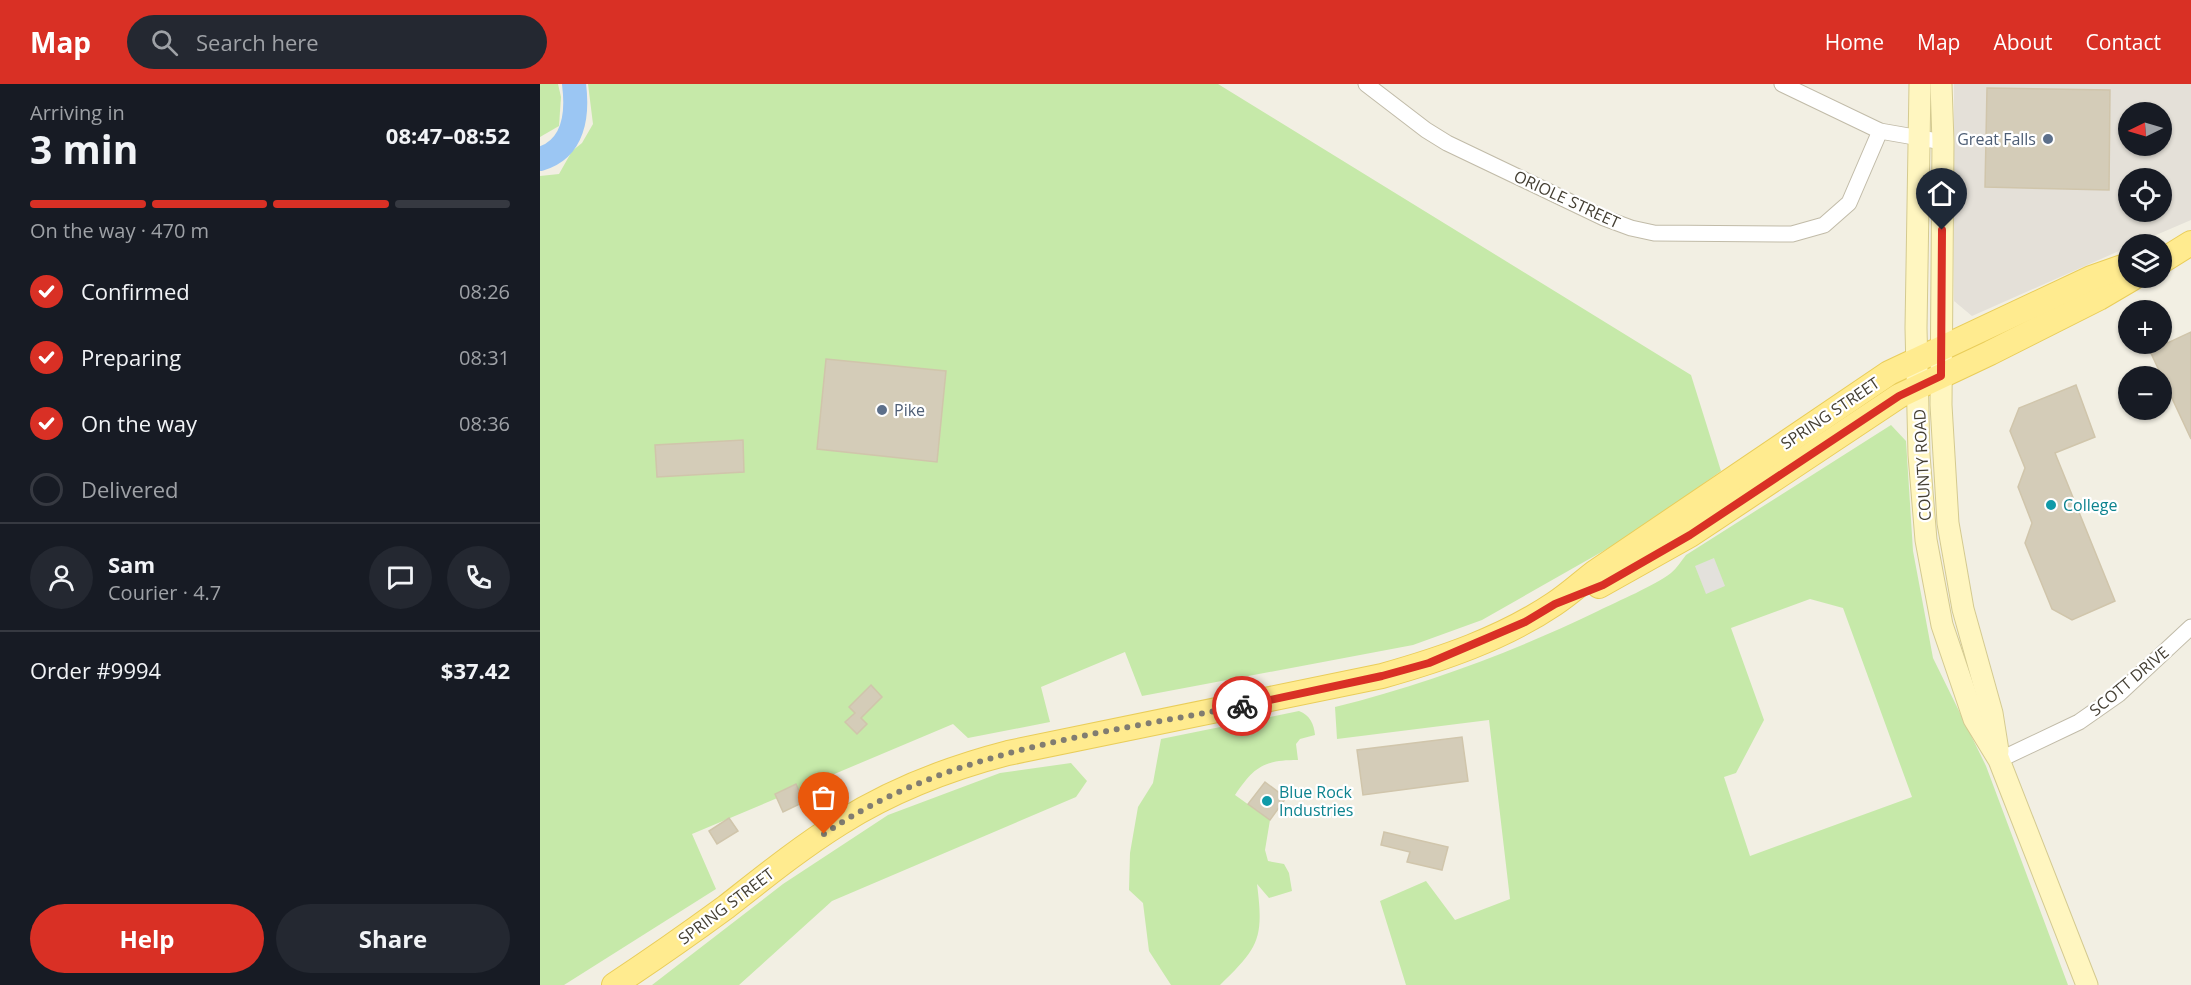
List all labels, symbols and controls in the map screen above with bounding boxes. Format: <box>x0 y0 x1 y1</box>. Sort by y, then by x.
search box <box>127 15 547 69</box>
text: Map <box>30 23 91 61</box>
icon: search <box>148 26 181 59</box>
text: Search here <box>196 27 319 57</box>
text: Home <box>1825 28 1884 56</box>
text: Map <box>1917 28 1960 56</box>
text: About <box>1993 28 2053 56</box>
text: Contact <box>2086 28 2161 56</box>
text: Arriving in <box>30 99 125 126</box>
north arrow <box>2118 102 2172 156</box>
map controls <box>2118 102 2172 420</box>
text: 08:47–08:52 <box>386 120 510 150</box>
text: 3 min <box>30 122 138 175</box>
place label: Great Falls <box>1957 128 2036 150</box>
marker: Great Falls <box>2041 132 2055 146</box>
street label: ORIOLE STREET <box>1510 165 1624 233</box>
pin <box>1916 168 1967 230</box>
button: locate <box>2118 168 2172 222</box>
icon: home <box>1925 177 1958 210</box>
text: On the way · 470 m <box>30 217 209 244</box>
button: layers <box>2118 234 2172 288</box>
icon: check <box>30 275 63 308</box>
text: Confirmed <box>81 276 190 306</box>
text: 08:26 <box>459 278 510 305</box>
button: + <box>2118 300 2172 354</box>
icon: check <box>30 341 63 374</box>
text: Preparing <box>81 342 181 372</box>
text: 08:31 <box>459 344 510 371</box>
button: − <box>2118 366 2172 420</box>
street label: SPRING STREET <box>1776 372 1884 454</box>
place label: Pike <box>894 399 925 421</box>
marker: Pike <box>875 403 889 417</box>
icon: check <box>30 407 63 440</box>
text: On the way <box>81 408 197 438</box>
street label: COUNTY ROAD <box>1908 408 1936 522</box>
text: 08:36 <box>459 410 510 437</box>
text: Delivered <box>81 474 179 504</box>
place label: College <box>2063 494 2117 516</box>
marker: College <box>2044 498 2058 512</box>
button: person <box>30 546 93 609</box>
button: chat <box>369 546 432 609</box>
button: phone <box>447 546 510 609</box>
text: Sam <box>108 549 155 579</box>
text: Courier · 4.7 <box>108 579 221 606</box>
street label: SCOTT DRIVE <box>2085 641 2173 721</box>
text: Order #9994 <box>30 655 161 685</box>
text: $37.42 <box>441 655 510 685</box>
courier <box>1212 676 1272 736</box>
icon: bike <box>1226 690 1259 723</box>
pin <box>798 772 849 834</box>
icon: bag <box>807 781 840 814</box>
place label: Blue Rock Industries <box>1279 781 1353 821</box>
marker: Blue Rock Industries <box>1260 794 1274 808</box>
street label: SPRING STREET <box>674 863 779 949</box>
button: Help <box>30 904 264 973</box>
button: Share <box>276 904 510 973</box>

